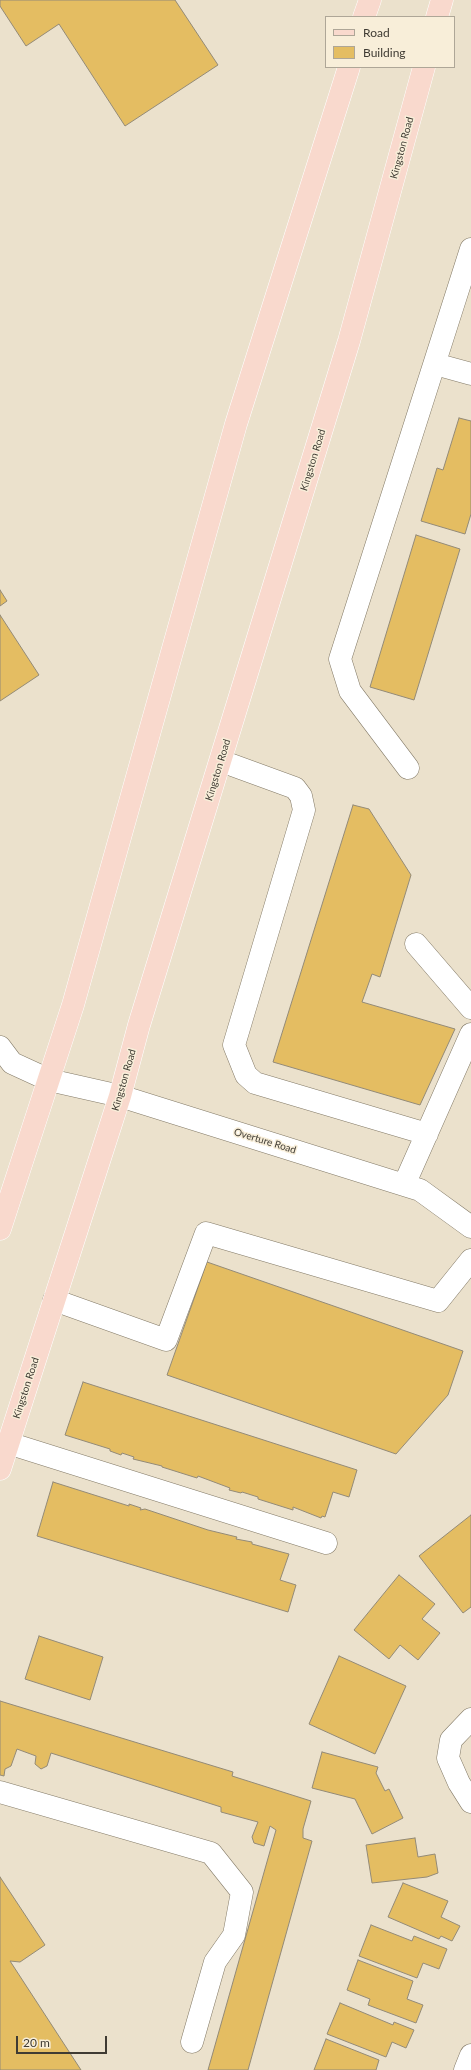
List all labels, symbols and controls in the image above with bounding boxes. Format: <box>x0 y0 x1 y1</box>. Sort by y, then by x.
legend <box>325 16 455 68</box>
text: Road <box>363 25 390 40</box>
text: Building <box>363 45 406 60</box>
street label: Kingston Road <box>388 116 416 180</box>
street label: Kingston Road <box>298 428 328 492</box>
street label: Kingston Road <box>203 738 233 802</box>
street label: Kingston Road <box>109 1048 139 1112</box>
street label: Overture Road <box>232 1126 298 1156</box>
street label: Kingston Road <box>10 1356 42 1420</box>
scale bar <box>18 2028 109 2054</box>
text: 20 m <box>23 2035 50 2050</box>

